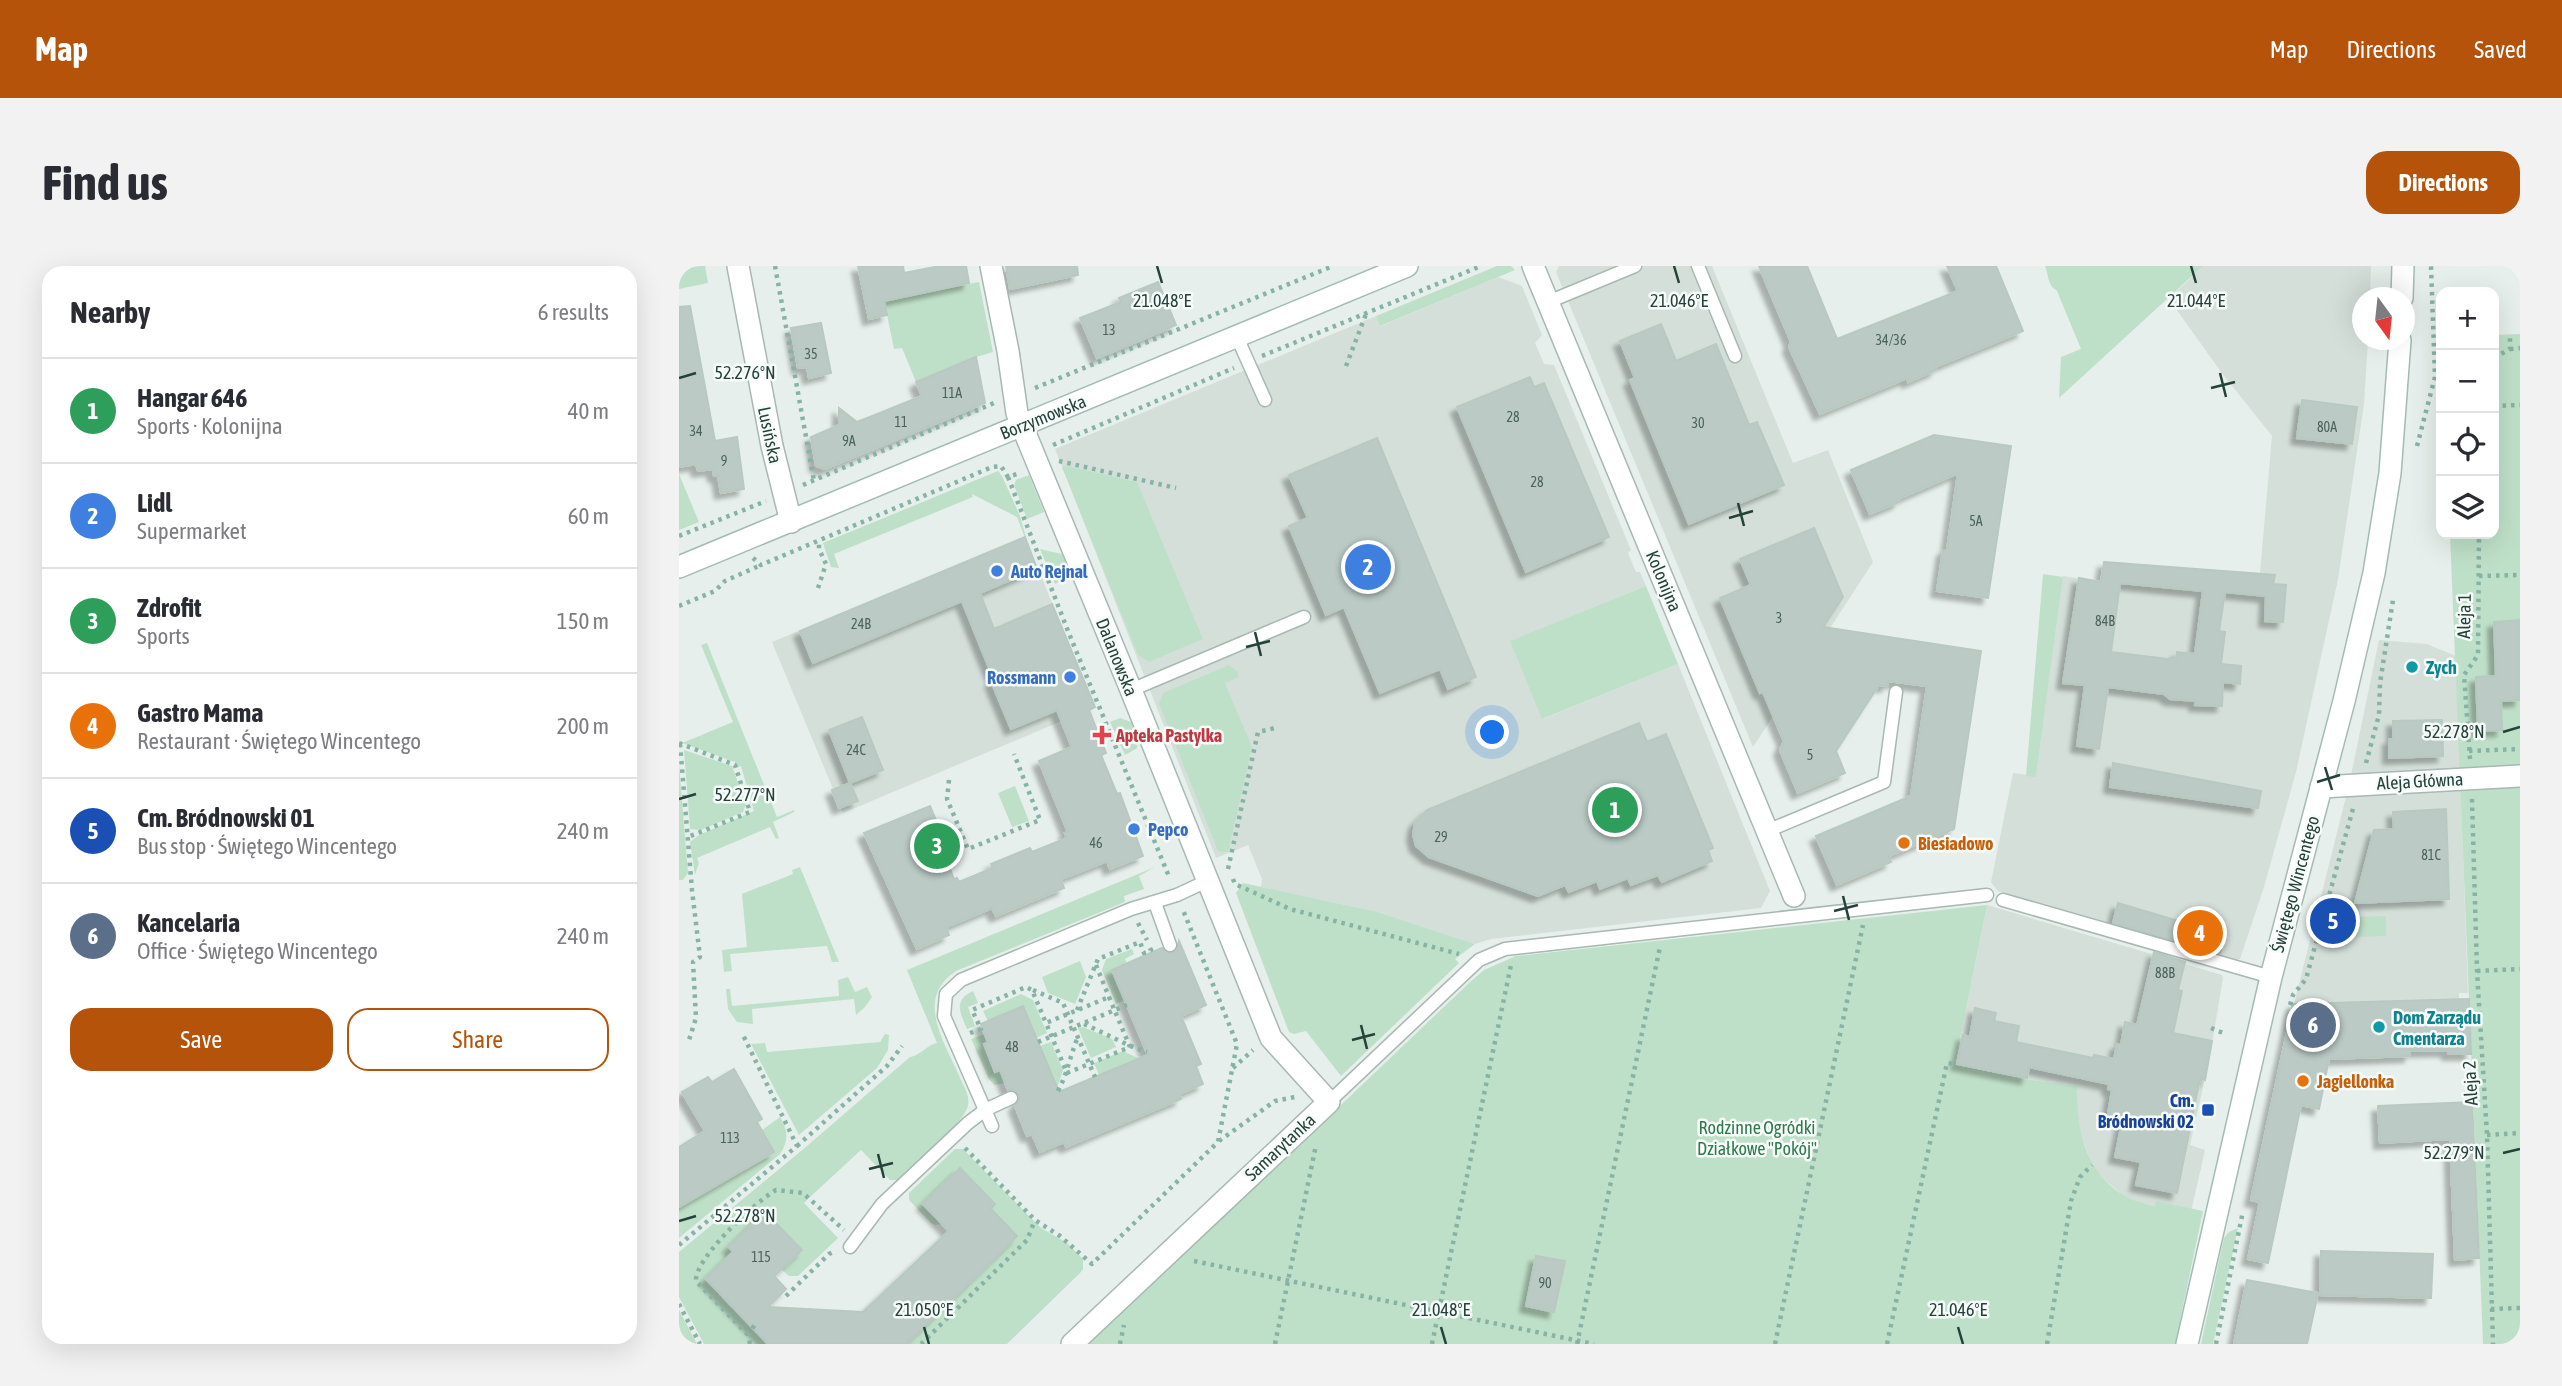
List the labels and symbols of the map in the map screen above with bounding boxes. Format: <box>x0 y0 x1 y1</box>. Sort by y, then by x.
north arrow <box>2352 287 2415 350</box>
text: 21.048°E <box>1133 290 1191 311</box>
text: 21.046°E <box>1650 290 1708 311</box>
text: 21.044°E <box>2167 290 2225 311</box>
house number: 13 <box>1102 322 1116 338</box>
house number: 34/36 <box>1875 332 1907 348</box>
house number: 35 <box>804 346 818 362</box>
text: 52.276°N <box>714 362 776 383</box>
house number: 11A <box>942 385 962 401</box>
street label: Borzymowska <box>997 390 1089 444</box>
street label: Lusińska <box>754 405 786 465</box>
house number: 28 <box>1506 409 1520 425</box>
house number: 11 <box>894 414 908 430</box>
house number: 30 <box>1691 415 1705 431</box>
house number: 80A <box>2317 419 2337 435</box>
house number: 34 <box>689 423 703 439</box>
house number: 9A <box>842 433 856 449</box>
house number: 9 <box>721 453 727 469</box>
house number: 28 <box>1530 474 1544 490</box>
house number: 5A <box>1969 513 1983 529</box>
pin: 2 <box>1345 541 1391 593</box>
street label: Kolonijna <box>1642 547 1686 615</box>
place label: Auto Rejnal <box>1010 561 1088 582</box>
marker: Auto Rejnal <box>989 563 1005 579</box>
street label: Aleja 1 <box>2453 593 2475 639</box>
house number: 3 <box>1776 610 1782 626</box>
house number: 84B <box>2095 613 2115 629</box>
street label: Dalanowska <box>1092 615 1142 699</box>
house number: 24B <box>851 616 871 632</box>
place label: Zych <box>2426 657 2457 678</box>
marker: Zych <box>2404 659 2420 675</box>
place label: Rossmann <box>987 667 1056 688</box>
marker: Rossmann <box>1062 669 1078 685</box>
your location <box>1475 715 1509 749</box>
text: 52.278°N <box>2423 721 2485 742</box>
place label: Apteka Pastylka <box>1115 725 1222 746</box>
marker: Apteka Pastylka <box>1094 727 1110 743</box>
house number: 24C <box>846 742 866 758</box>
house number: 5 <box>1807 747 1813 763</box>
street label: Aleja Główna <box>2376 768 2464 794</box>
text: 52.277°N <box>714 784 776 805</box>
pin: 1 <box>1592 784 1638 836</box>
street label: Świętego Wincentego <box>2267 813 2323 955</box>
place label: Pepco <box>1148 819 1188 840</box>
pin: 3 <box>914 820 960 872</box>
marker: Pepco <box>1126 821 1142 837</box>
house number: 29 <box>1434 829 1448 845</box>
place label: Biesiadowo <box>1918 833 1994 854</box>
house number: 46 <box>1089 835 1103 851</box>
marker: Biesiadowo <box>1896 835 1912 851</box>
house number: 81C <box>2421 847 2441 863</box>
pin: 5 <box>2310 895 2356 947</box>
pin: 4 <box>2177 907 2223 959</box>
house number: 88B <box>2155 965 2175 981</box>
pin: 6 <box>2290 999 2336 1051</box>
place label: Dom Zarządu Cmentarza <box>2393 1007 2481 1049</box>
marker: Dom Zarządu Cmentarza <box>2371 1019 2387 1035</box>
house number: 48 <box>1005 1039 1019 1055</box>
street label: Aleja 2 <box>2458 1060 2482 1106</box>
place label: Jagiellonka <box>2316 1071 2394 1092</box>
marker: Jagiellonka <box>2295 1073 2311 1089</box>
place label: Cm. Bródnowski 02 <box>2098 1090 2194 1132</box>
marker: Cm. Bródnowski 02 <box>2200 1102 2216 1118</box>
street label: Samarytanka <box>1240 1109 1320 1185</box>
park label: Rodzinne Ogródki Działkowe "Pokój" <box>1697 1117 1817 1159</box>
house number: 113 <box>720 1130 740 1146</box>
text: 52.279°N <box>2423 1142 2485 1163</box>
text: 52.278°N <box>714 1205 776 1226</box>
house number: 115 <box>751 1249 771 1265</box>
house number: 90 <box>1538 1275 1552 1291</box>
text: 21.050°E <box>895 1299 953 1320</box>
text: 21.048°E <box>1412 1299 1470 1320</box>
text: 21.046°E <box>1929 1299 1987 1320</box>

